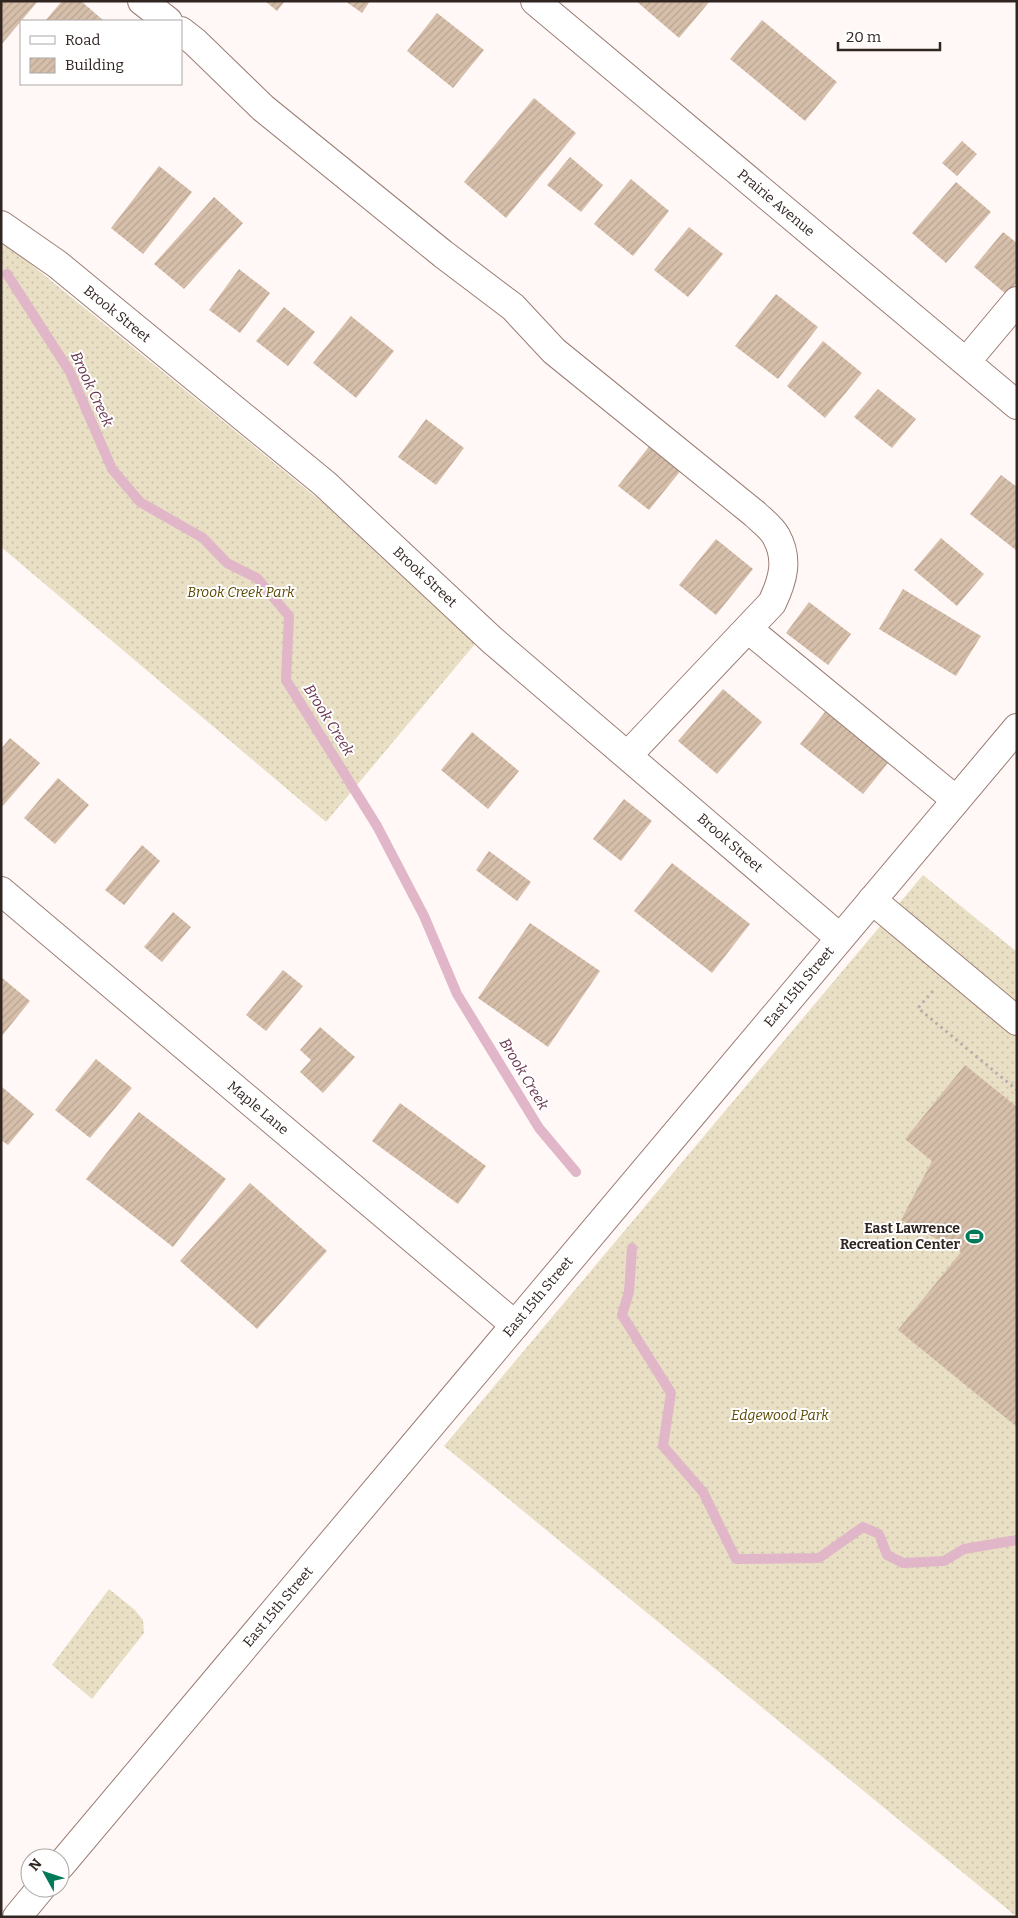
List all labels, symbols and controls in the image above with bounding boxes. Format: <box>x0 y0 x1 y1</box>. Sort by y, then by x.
legend <box>20 20 182 85</box>
scale bar <box>838 20 940 52</box>
text: 20 m <box>846 28 882 46</box>
text: Road <box>65 31 100 49</box>
text: Building <box>65 56 124 74</box>
street label: Prairie Avenue <box>734 166 818 240</box>
street label: Brook Street <box>80 282 154 346</box>
water label: Brook Creek <box>67 349 118 430</box>
street label: Brook Street <box>390 543 460 611</box>
park label: Brook Creek Park <box>187 584 295 601</box>
water label: Brook Creek <box>300 681 359 760</box>
street label: Brook Street <box>694 810 766 876</box>
street label: East 15th Street <box>760 943 838 1031</box>
water label: Brook Creek <box>495 1035 553 1114</box>
street label: Maple Lane <box>224 1078 292 1138</box>
place label: East Lawrence Recreation Center <box>840 1220 960 1253</box>
sports icon: East Lawrence Recreation Center <box>964 1226 984 1246</box>
street label: East 15th Street <box>499 1253 577 1341</box>
park label: Edgewood Park <box>731 1407 829 1424</box>
street label: East 15th Street <box>239 1563 317 1651</box>
north arrow <box>20 1848 70 1898</box>
text: N <box>25 1855 46 1875</box>

